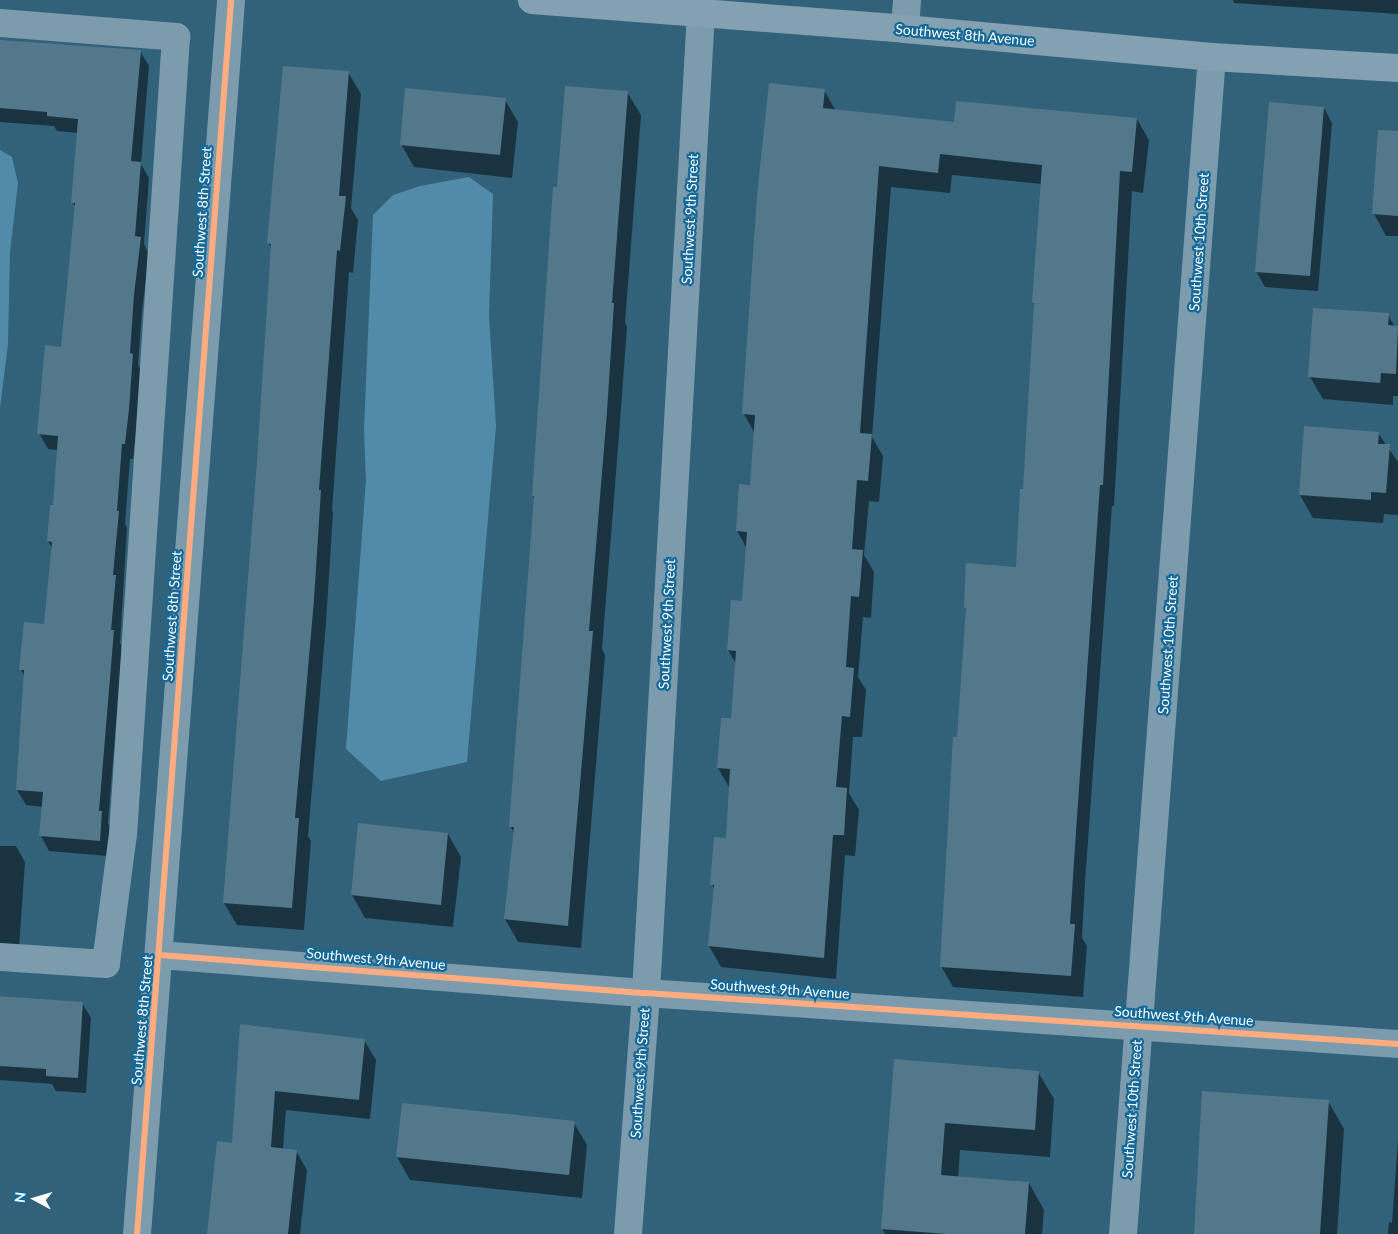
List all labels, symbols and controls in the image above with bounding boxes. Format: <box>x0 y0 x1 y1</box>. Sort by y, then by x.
street label: Southwest 8th Avenue <box>895 21 1035 49</box>
street label: Southwest 8th Street <box>189 146 215 278</box>
street label: Southwest 9th Street <box>678 153 702 285</box>
street label: Southwest 10th Street <box>1186 172 1212 312</box>
street label: Southwest 8th Street <box>159 550 185 682</box>
street label: Southwest 9th Street <box>655 558 679 690</box>
street label: Southwest 10th Street <box>1155 575 1181 715</box>
street label: Southwest 9th Avenue <box>306 945 446 973</box>
street label: Southwest 8th Street <box>128 954 156 1086</box>
street label: Southwest 9th Avenue <box>710 976 850 1002</box>
street label: Southwest 9th Avenue <box>1114 1003 1254 1029</box>
street label: Southwest 9th Street <box>627 1007 653 1139</box>
street label: Southwest 10th Street <box>1119 1039 1145 1179</box>
north arrow <box>10 1174 60 1224</box>
text: N <box>11 1191 29 1204</box>

